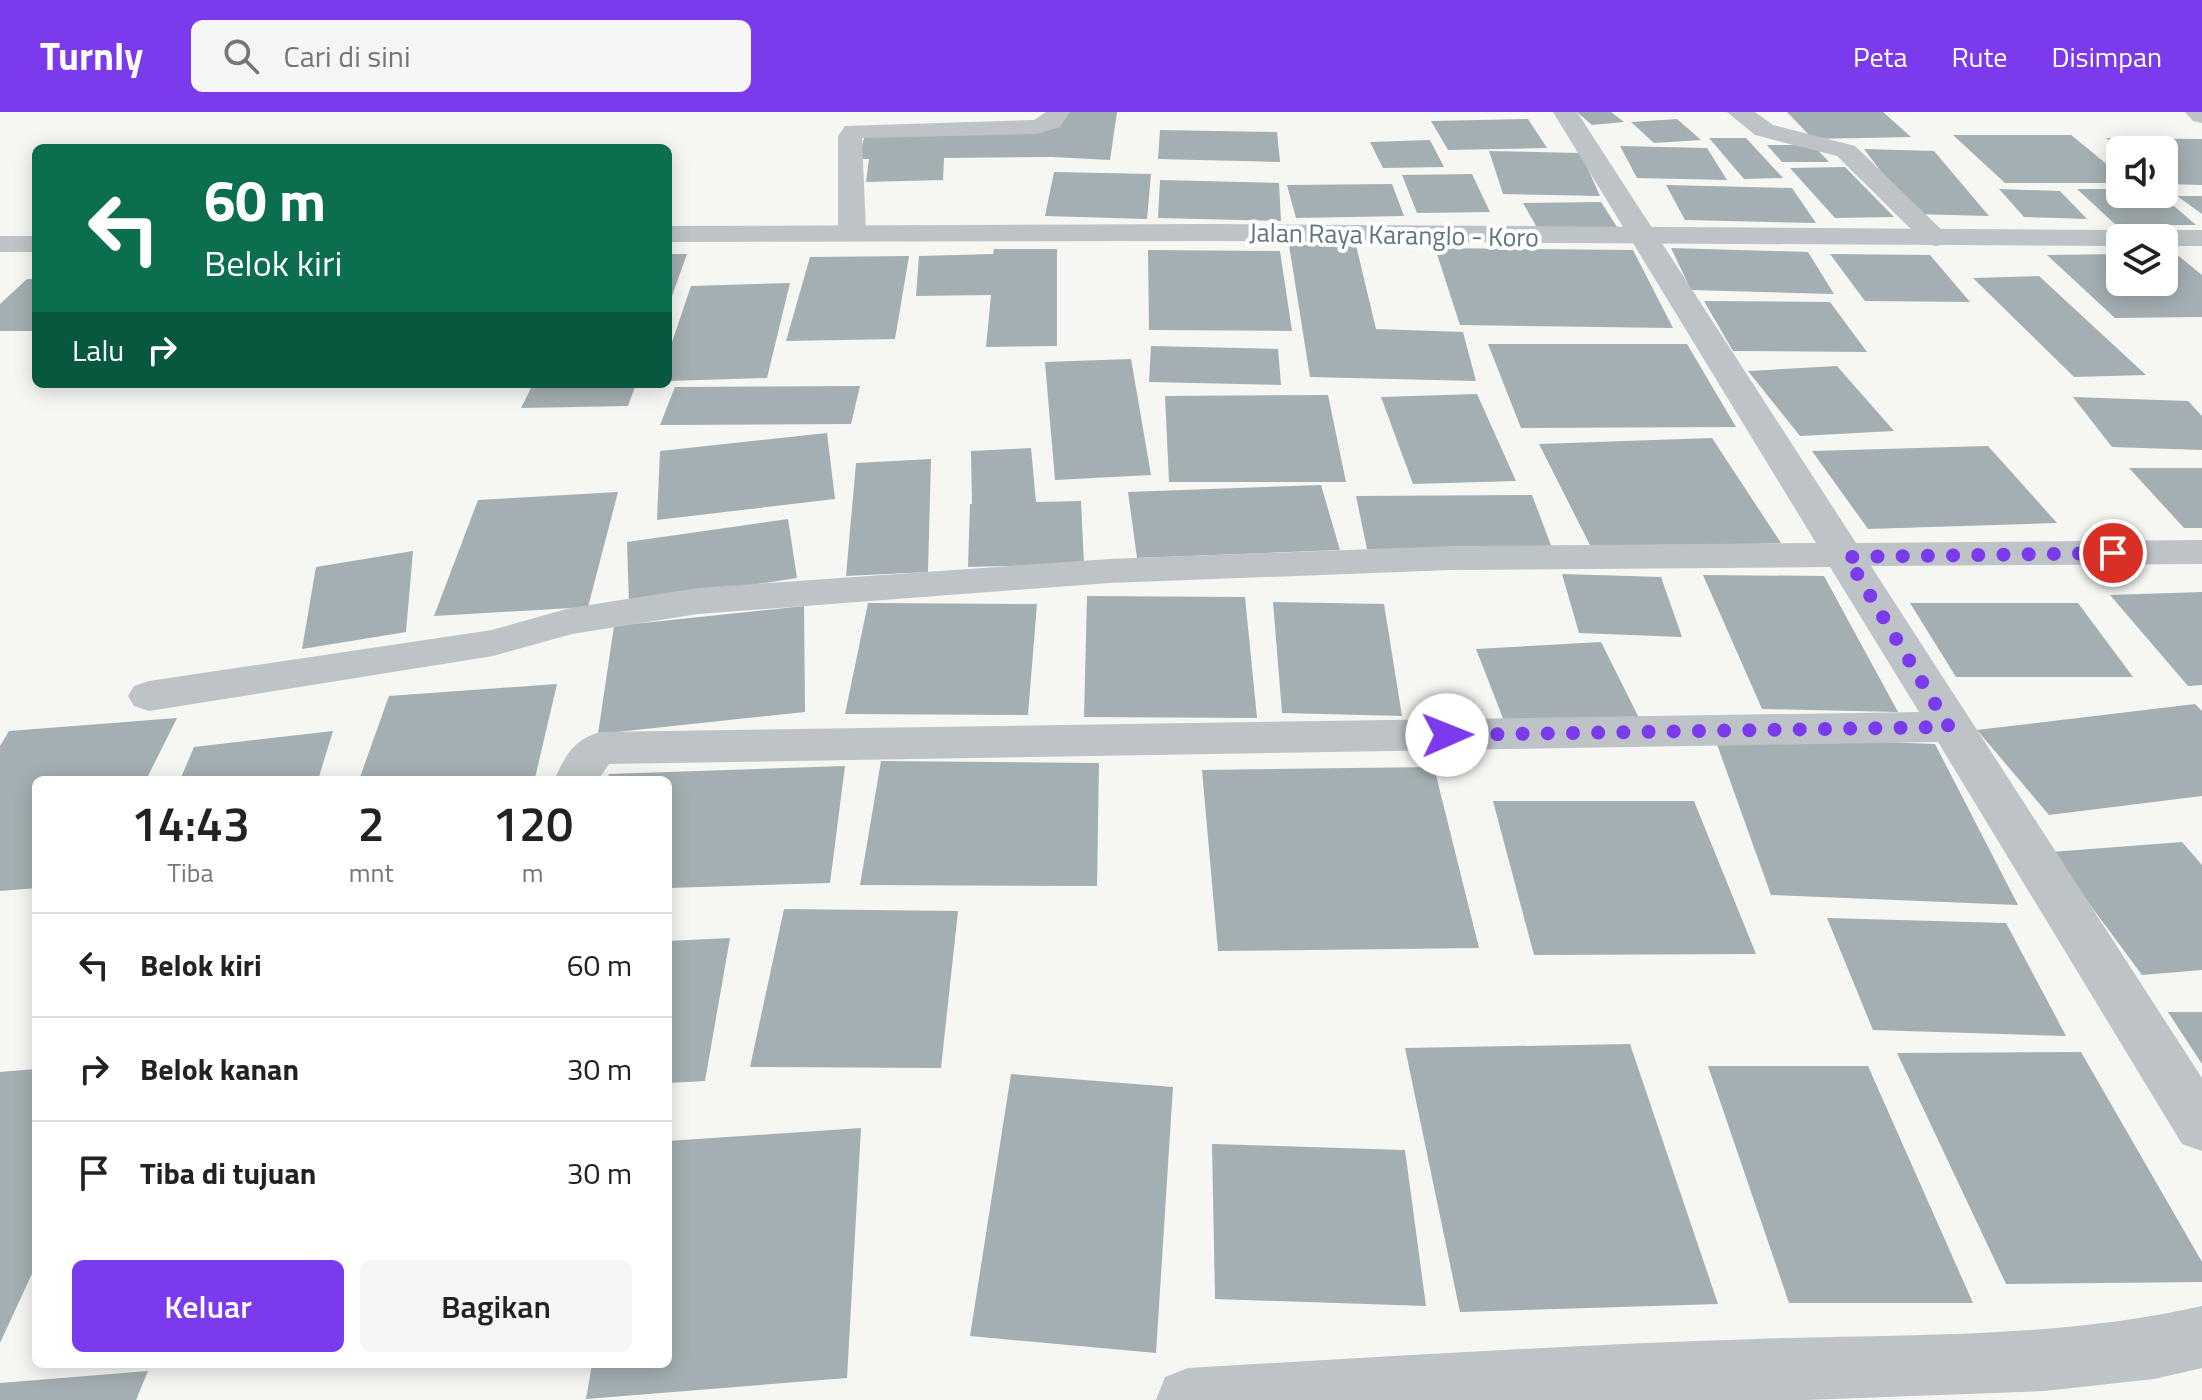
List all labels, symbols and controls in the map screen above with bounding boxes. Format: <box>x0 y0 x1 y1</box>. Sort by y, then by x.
search box <box>191 20 751 92</box>
text: Turnly <box>40 27 143 85</box>
text: Cari di sini <box>283 33 411 79</box>
icon: search <box>219 34 263 78</box>
text: Peta <box>1853 35 1907 78</box>
text: Rute <box>1951 35 2007 78</box>
text: Disimpan <box>2051 35 2162 78</box>
map controls <box>2106 136 2178 296</box>
button: sound <box>2106 136 2178 208</box>
text: 60 m <box>204 158 326 243</box>
icon: left <box>72 176 176 280</box>
street label: Jalan Raya Karanglo - Koro <box>1249 212 1539 257</box>
button: layers <box>2106 224 2178 296</box>
text: Belok kiri <box>204 235 342 290</box>
text: Lalu <box>72 327 124 373</box>
icon: right <box>140 328 184 372</box>
pin <box>2079 519 2147 587</box>
icon: arrive <box>2091 531 2135 575</box>
position arrow <box>1405 693 1489 777</box>
text: 14:43 <box>131 787 250 860</box>
text: 2 <box>358 787 385 860</box>
text: 120 <box>492 787 573 860</box>
text: Tiba <box>167 853 213 892</box>
text: mnt <box>349 853 394 892</box>
text: m <box>522 853 544 892</box>
text: Belok kiri <box>140 942 262 988</box>
text: 60 m <box>567 942 632 988</box>
icon: left <box>72 943 116 987</box>
text: Belok kanan <box>140 1046 299 1092</box>
text: 30 m <box>567 1046 632 1092</box>
icon: right <box>72 1047 116 1091</box>
text: Tiba di tujuan <box>140 1150 316 1196</box>
text: 30 m <box>567 1150 632 1196</box>
icon: arrive <box>72 1151 116 1195</box>
button: Keluar <box>72 1260 344 1352</box>
button: Bagikan <box>360 1260 632 1352</box>

